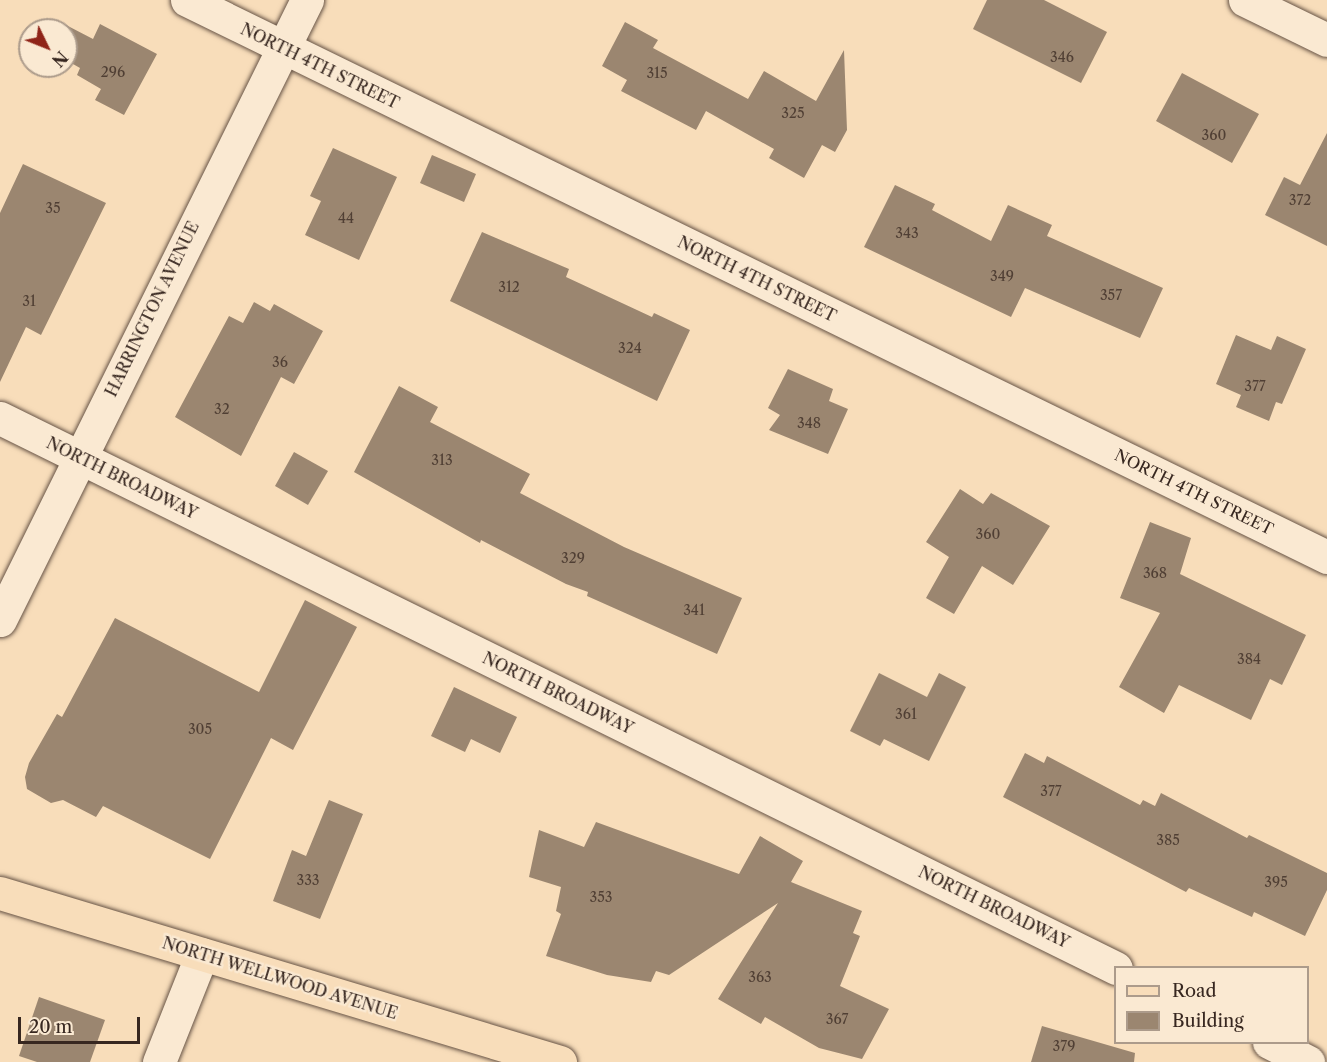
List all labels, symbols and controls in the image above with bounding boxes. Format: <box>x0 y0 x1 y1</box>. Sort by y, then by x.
north arrow <box>18 18 78 78</box>
street label: NORTH 4TH STREET <box>238 19 402 113</box>
text: N <box>48 47 72 71</box>
house number: 346 <box>1050 49 1074 65</box>
house number: 296 <box>101 64 125 80</box>
house number: 315 <box>646 65 668 81</box>
house number: 325 <box>781 105 805 121</box>
house number: 360 <box>1202 127 1226 143</box>
house number: 372 <box>1289 192 1311 208</box>
house number: 35 <box>45 200 61 216</box>
house number: 44 <box>338 210 354 226</box>
street label: HARRINGTON AVENUE <box>101 218 203 400</box>
house number: 343 <box>895 225 919 241</box>
street label: NORTH 4TH STREET <box>675 232 839 326</box>
house number: 349 <box>990 268 1014 284</box>
house number: 312 <box>498 279 520 295</box>
house number: 357 <box>1100 287 1122 303</box>
house number: 31 <box>22 293 36 309</box>
house number: 324 <box>618 340 642 356</box>
house number: 36 <box>272 354 288 370</box>
house number: 377 <box>1244 378 1266 394</box>
house number: 32 <box>214 401 230 417</box>
house number: 348 <box>797 415 821 431</box>
street label: NORTH BROADWAY <box>43 433 201 523</box>
street label: NORTH 4TH STREET <box>1112 445 1276 539</box>
house number: 313 <box>431 452 453 468</box>
house number: 360 <box>976 526 1000 542</box>
house number: 329 <box>561 550 585 566</box>
house number: 368 <box>1143 565 1167 581</box>
house number: 341 <box>683 602 705 618</box>
street label: NORTH BROADWAY <box>479 648 637 738</box>
house number: 384 <box>1237 651 1261 667</box>
house number: 361 <box>895 706 917 722</box>
house number: 305 <box>188 721 212 737</box>
house number: 377 <box>1040 783 1062 799</box>
house number: 385 <box>1156 832 1180 848</box>
street label: NORTH BROADWAY <box>915 862 1073 952</box>
house number: 333 <box>296 872 320 888</box>
house number: 395 <box>1264 874 1288 890</box>
house number: 353 <box>589 889 613 905</box>
street label: NORTH WELLWOOD AVENUE <box>159 933 401 1023</box>
legend <box>1114 966 1309 1044</box>
house number: 363 <box>748 969 772 985</box>
text: Road <box>1172 980 1217 1002</box>
scale bar <box>21 1005 142 1043</box>
text: Building <box>1172 1010 1244 1032</box>
house number: 367 <box>826 1011 848 1027</box>
text: 20 m <box>29 1016 72 1038</box>
house number: 379 <box>1053 1038 1075 1054</box>

